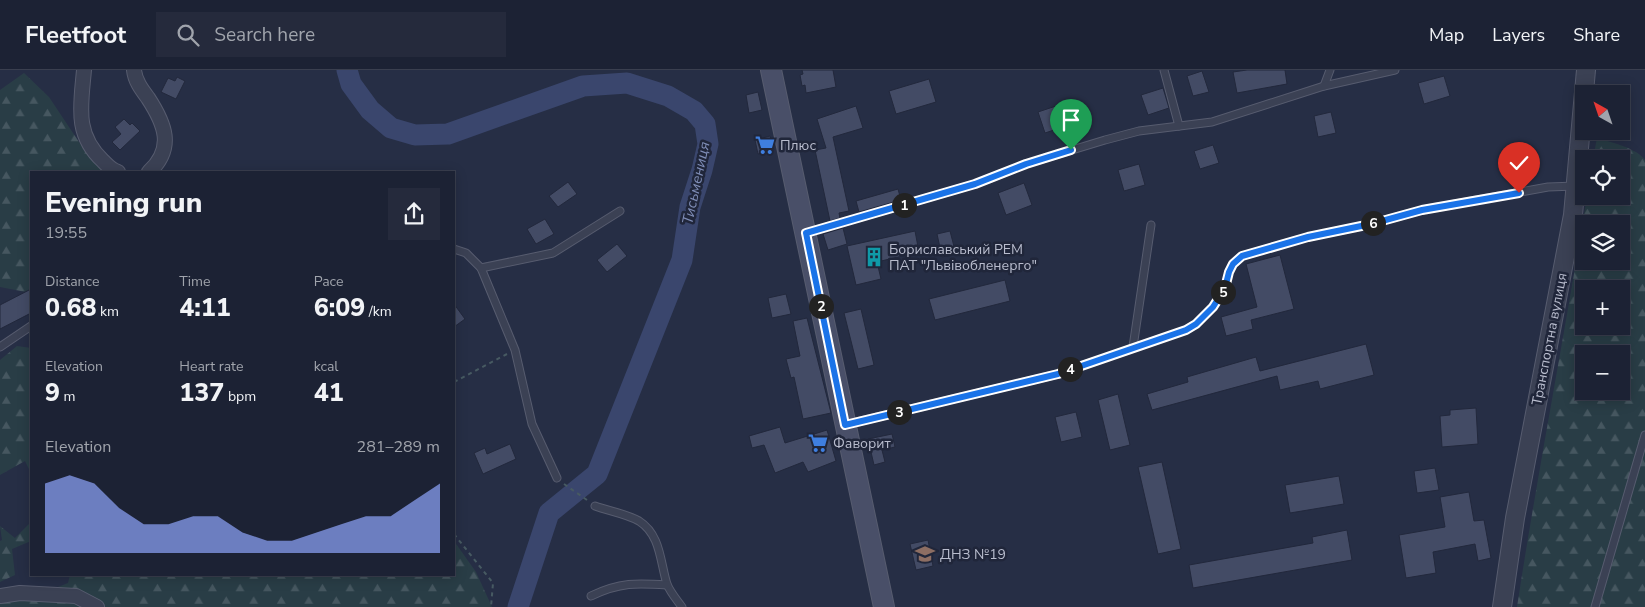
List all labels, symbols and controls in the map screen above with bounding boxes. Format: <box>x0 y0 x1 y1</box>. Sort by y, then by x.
search box <box>156 12 506 57</box>
text: Fleetfoot <box>25 19 126 51</box>
icon: search <box>174 21 202 49</box>
text: Search here <box>214 22 315 48</box>
text: Map <box>1429 23 1464 47</box>
text: Layers <box>1492 23 1545 47</box>
text: Share <box>1573 23 1620 47</box>
north arrow <box>1575 85 1630 140</box>
map controls <box>1575 85 1630 400</box>
pin <box>1050 99 1092 150</box>
icon: arrive <box>1057 106 1085 134</box>
supermarket icon: Плюс <box>754 134 776 156</box>
place label: Плюс <box>780 136 816 155</box>
water label: Тисьмениця <box>677 140 715 226</box>
pin <box>1498 142 1540 193</box>
icon: check <box>1505 149 1533 177</box>
button: locate <box>1575 150 1630 205</box>
text: Evening run <box>45 184 202 222</box>
button: share <box>388 188 440 240</box>
pin: 1 <box>892 192 916 218</box>
text: 1 <box>900 196 909 215</box>
pin: 6 <box>1360 210 1386 236</box>
text: 6 <box>1369 214 1378 233</box>
button: layers <box>1575 215 1630 270</box>
text: 19:55 <box>45 222 87 244</box>
place label: Бориславський РЕМ ПАТ "Львівобленерго" <box>889 240 1037 275</box>
building icon: Бориславський РЕМ ПАТ "Львівобленерго" <box>863 246 885 268</box>
street label: Транспортна вулиця <box>1527 271 1572 407</box>
text: Distance <box>45 272 99 291</box>
text: Time <box>179 272 210 291</box>
text: Pace <box>314 272 343 291</box>
pin: 5 <box>1210 280 1236 304</box>
button: + <box>1575 280 1630 335</box>
text: 5 <box>1219 283 1228 302</box>
text: 0.68 <box>45 291 97 325</box>
text: 4:11 <box>179 291 231 325</box>
text: 6:09 <box>314 291 365 325</box>
pin: 2 <box>808 294 834 318</box>
text: 2 <box>817 297 826 316</box>
text: km <box>97 302 119 321</box>
text: /km <box>365 302 392 321</box>
button: − <box>1575 345 1630 400</box>
pin: 4 <box>1058 356 1082 382</box>
text: Elevation <box>45 357 103 376</box>
text: Heart rate <box>179 357 243 376</box>
text: kcal <box>314 357 338 376</box>
text: 4 <box>1066 360 1075 379</box>
text: 9 <box>45 376 60 410</box>
text: 137 <box>179 376 224 410</box>
text: 41 <box>314 376 344 410</box>
text: m <box>60 387 76 406</box>
text: bpm <box>224 387 256 406</box>
pin: 3 <box>886 400 912 424</box>
text: 3 <box>895 403 904 422</box>
supermarket icon: Фаворит <box>807 432 829 454</box>
place label: Фаворит <box>833 434 891 453</box>
text: Elevation <box>45 436 111 458</box>
text: 281–289 m <box>357 436 440 458</box>
school or university icon: ДНЗ №19 <box>914 543 936 565</box>
place label: ДНЗ №19 <box>940 545 1006 564</box>

